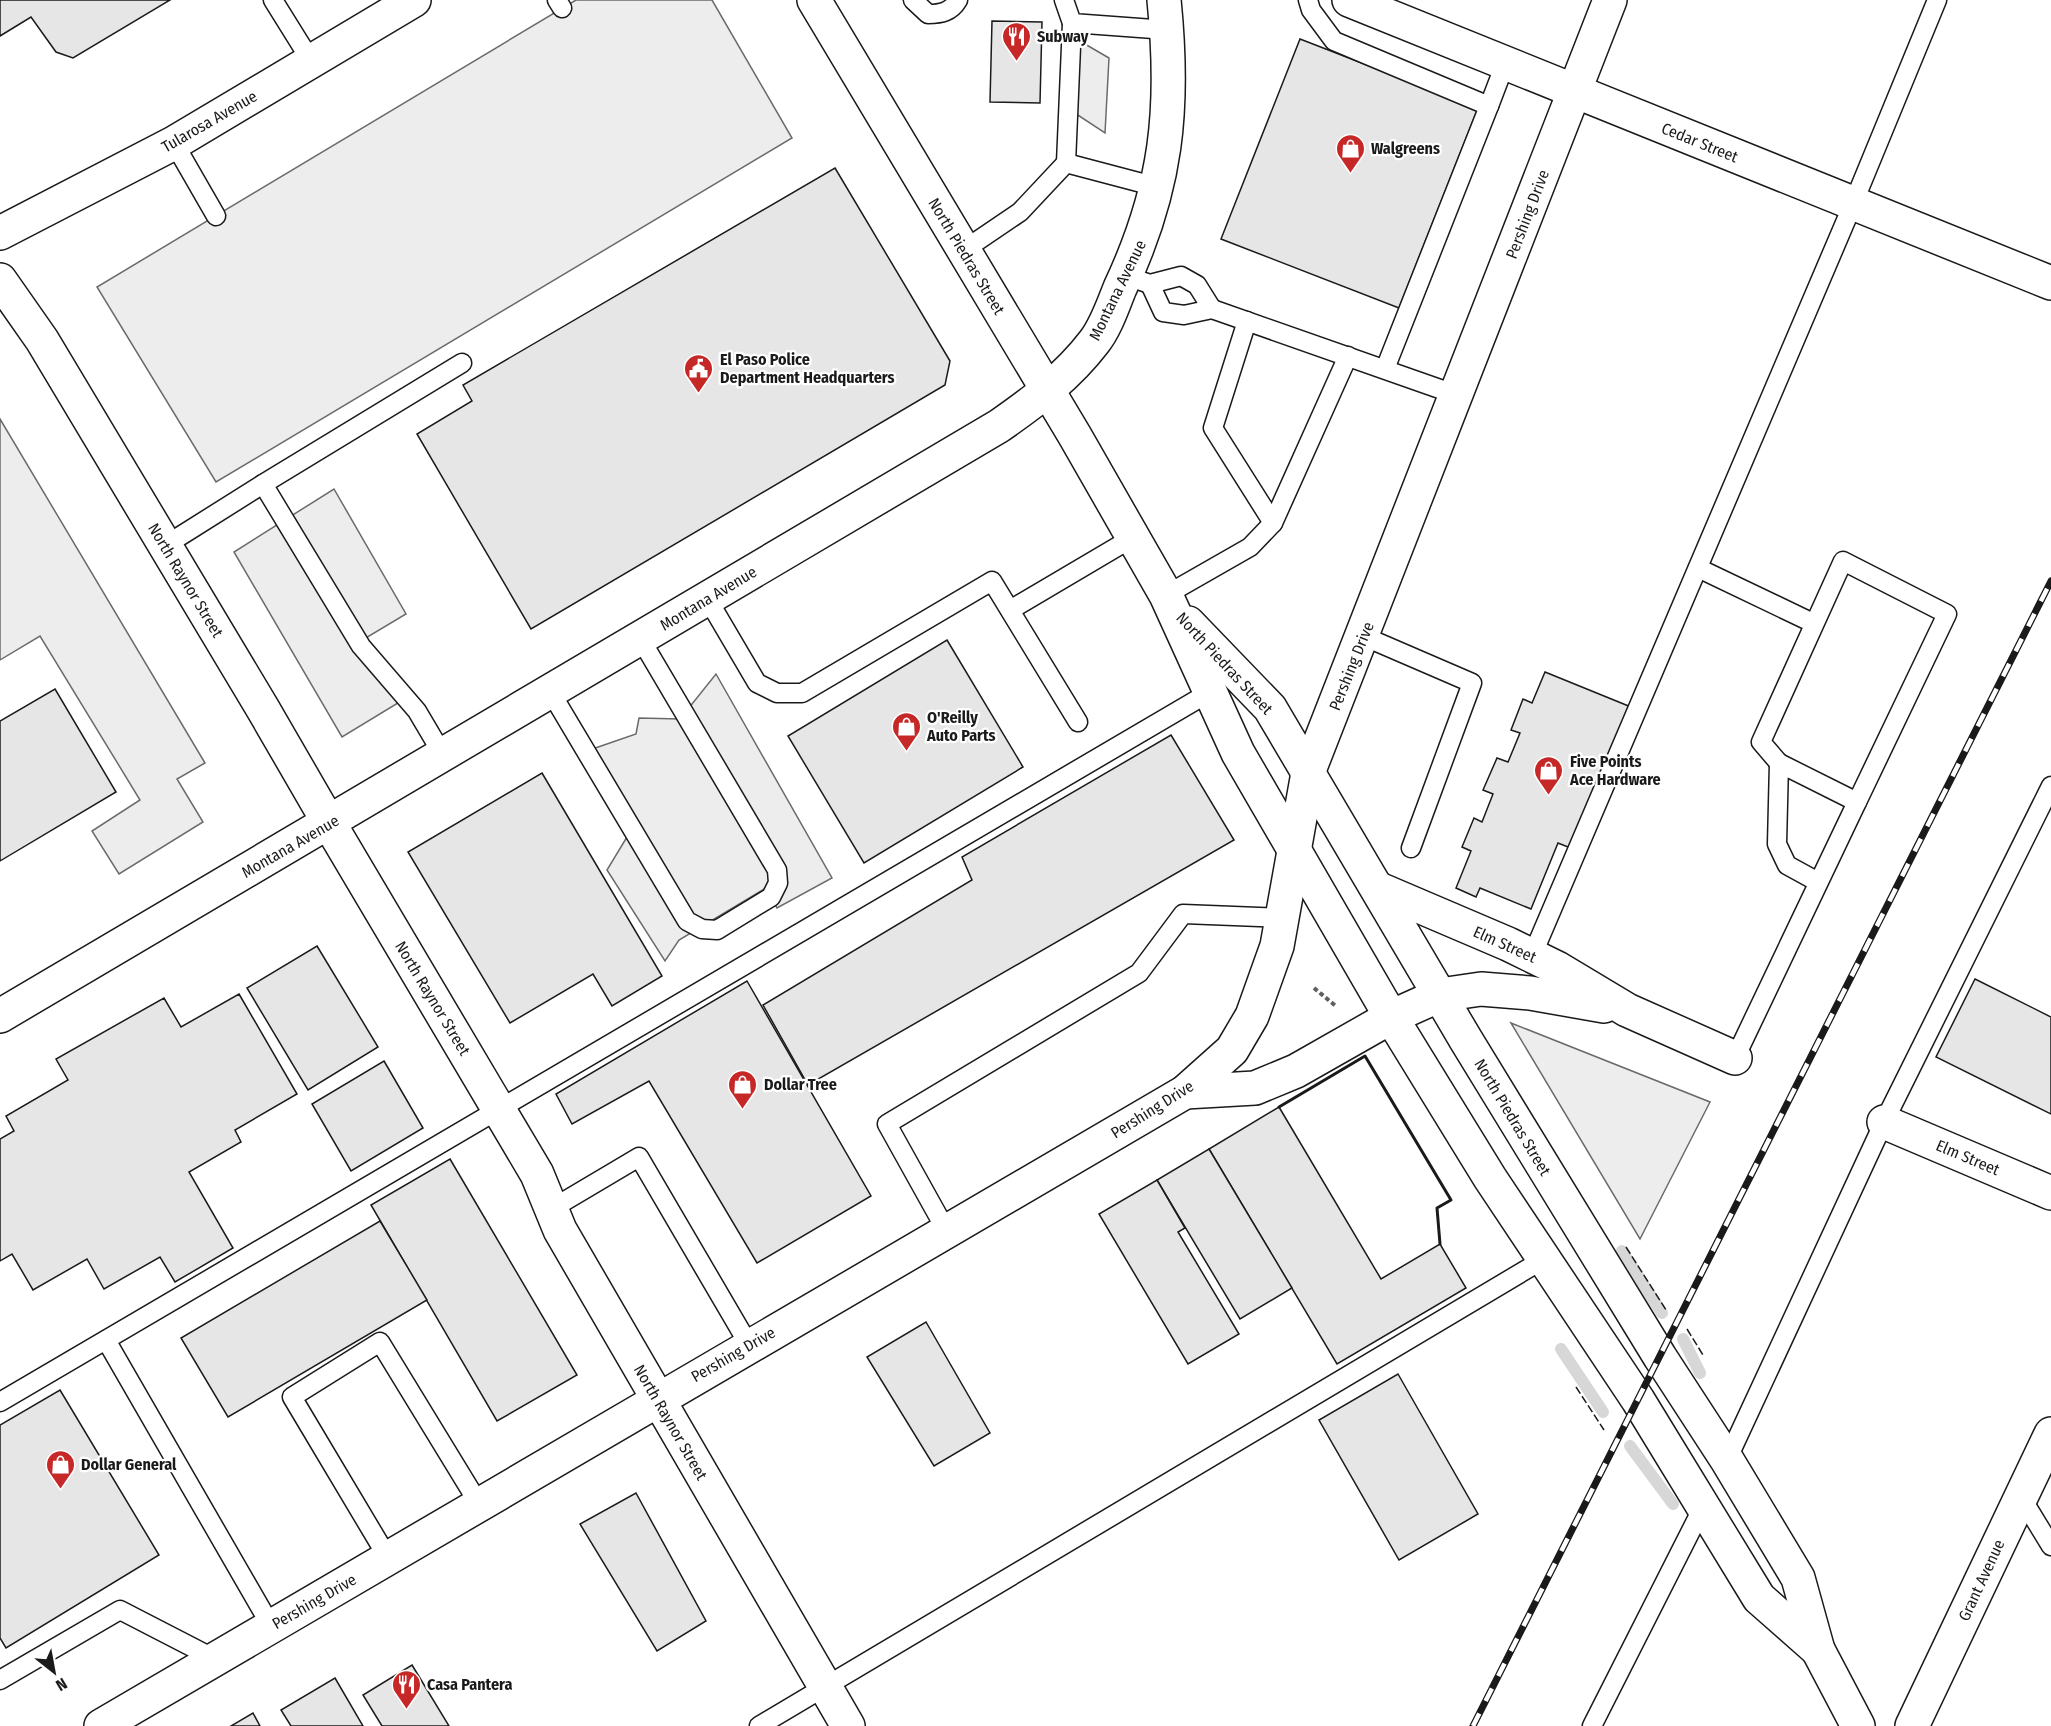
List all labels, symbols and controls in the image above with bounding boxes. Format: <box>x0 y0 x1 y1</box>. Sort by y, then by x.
restaurant icon: Subway <box>1000 20 1032 62</box>
place label: Subway <box>1037 27 1089 46</box>
street label: Tularosa Avenue <box>158 86 260 156</box>
street label: Cedar Street <box>1659 119 1742 167</box>
shop icon: Walgreens <box>1334 132 1366 174</box>
place label: Walgreens <box>1371 139 1440 158</box>
street label: Pershing Drive <box>1502 167 1553 261</box>
street label: North Piedras Street <box>924 194 1009 319</box>
street label: Montana Avenue <box>1085 237 1150 344</box>
place label: El Paso Police Department Headquarters <box>720 350 895 387</box>
public building icon: El Paso Police Department Headquarters <box>683 352 715 394</box>
street label: North Raynor Street <box>144 520 228 642</box>
street label: Montana Avenue <box>657 562 760 635</box>
street label: North Piedras Street <box>1172 608 1277 719</box>
street label: Pershing Drive <box>1325 619 1378 713</box>
place label: O'Reilly Auto Parts <box>926 708 996 745</box>
shop icon: O'Reilly Auto Parts <box>890 710 922 752</box>
place label: Five Points Ace Hardware <box>1569 752 1661 789</box>
shop icon: Five Points Ace Hardware <box>1533 754 1565 796</box>
street label: Montana Avenue <box>238 811 342 882</box>
street label: Elm Street <box>1470 922 1540 967</box>
street label: North Raynor Street <box>391 938 475 1060</box>
street label: North Piedras Street <box>1470 1055 1555 1180</box>
shop icon: Dollar Tree <box>727 1068 759 1110</box>
place label: Dollar Tree <box>764 1075 837 1094</box>
street label: Pershing Drive <box>1107 1076 1197 1142</box>
street label: Elm Street <box>1933 1136 2003 1180</box>
street label: Pershing Drive <box>688 1323 779 1386</box>
street label: North Raynor Street <box>630 1361 712 1484</box>
shop icon: Dollar General <box>44 1448 76 1490</box>
place label: Dollar General <box>81 1455 177 1474</box>
street label: Grant Avenue <box>1954 1536 2009 1624</box>
street label: Pershing Drive <box>269 1570 360 1633</box>
north arrow <box>24 1642 84 1702</box>
restaurant icon: Casa Pantera <box>390 1668 422 1710</box>
text: N <box>52 1674 70 1695</box>
place label: Casa Pantera <box>427 1675 512 1694</box>

